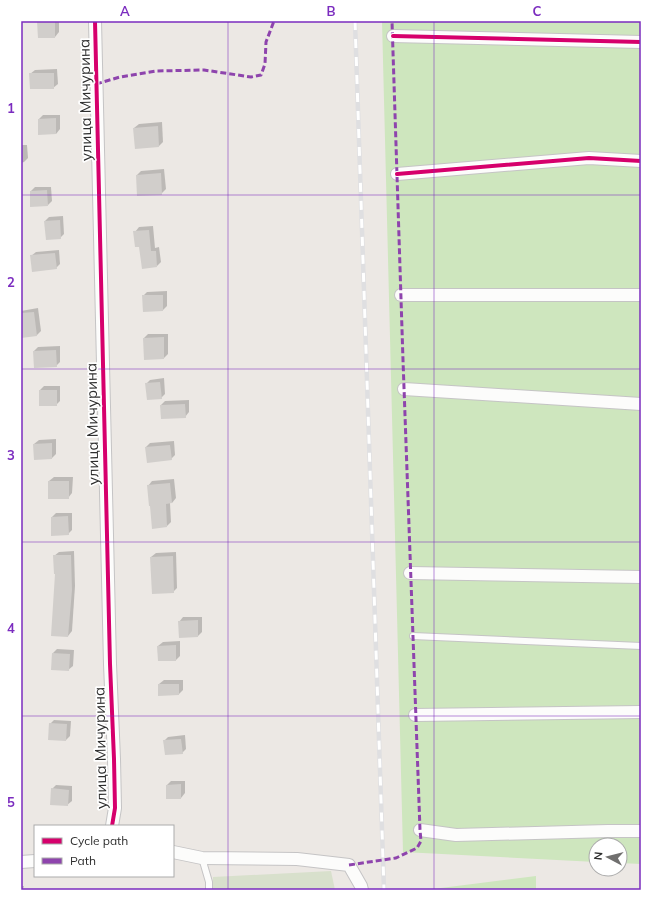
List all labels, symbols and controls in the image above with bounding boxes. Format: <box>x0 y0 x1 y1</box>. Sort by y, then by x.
text: A <box>120 3 130 19</box>
text: B <box>327 3 336 19</box>
text: C <box>533 3 542 19</box>
street label: улица Мичурина <box>74 39 96 161</box>
text: 1 <box>7 100 15 116</box>
text: 2 <box>7 274 15 290</box>
street label: улица Мичурина <box>81 363 103 485</box>
text: 3 <box>7 447 15 463</box>
text: 4 <box>7 620 15 636</box>
street label: улица Мичурина <box>89 687 111 809</box>
text: 5 <box>7 794 15 810</box>
legend <box>34 825 174 877</box>
text: Cycle path <box>70 833 128 848</box>
north arrow <box>588 837 628 877</box>
text: N <box>591 851 606 861</box>
text: Path <box>70 853 96 868</box>

